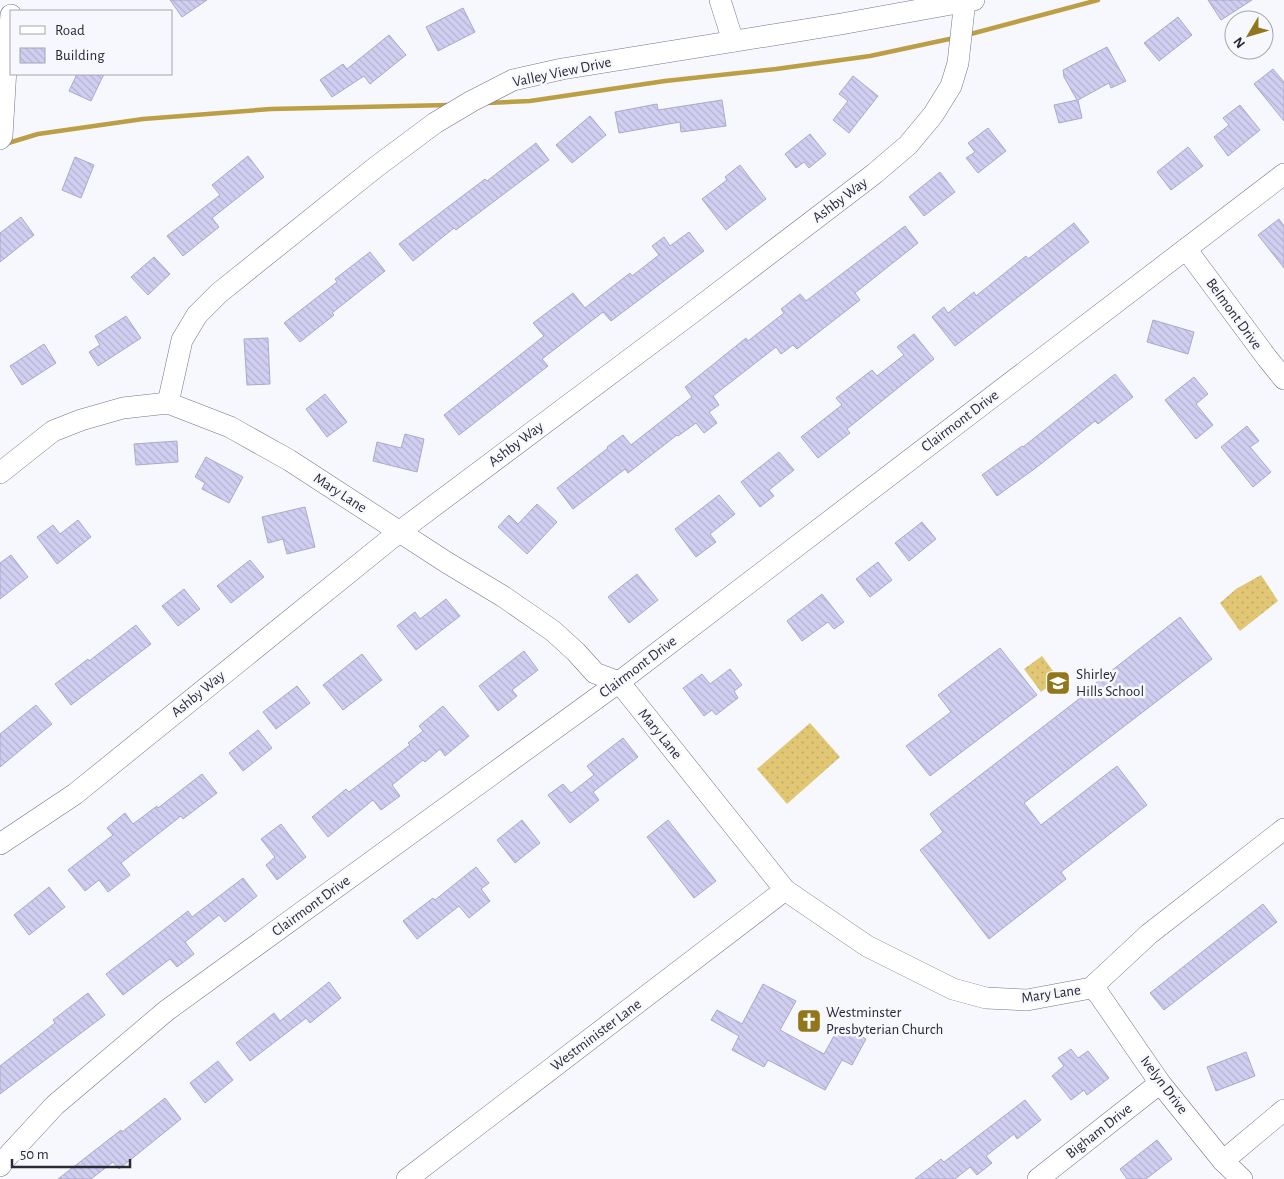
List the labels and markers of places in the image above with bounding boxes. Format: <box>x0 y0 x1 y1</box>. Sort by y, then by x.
place label: Shirley Hills School <box>1076 667 1144 699</box>
school or university icon: Shirley Hills School <box>1045 670 1071 696</box>
place label: Westminster Presbyterian Church <box>826 1005 943 1037</box>
church icon: Westminster Presbyterian Church <box>796 1008 822 1034</box>

